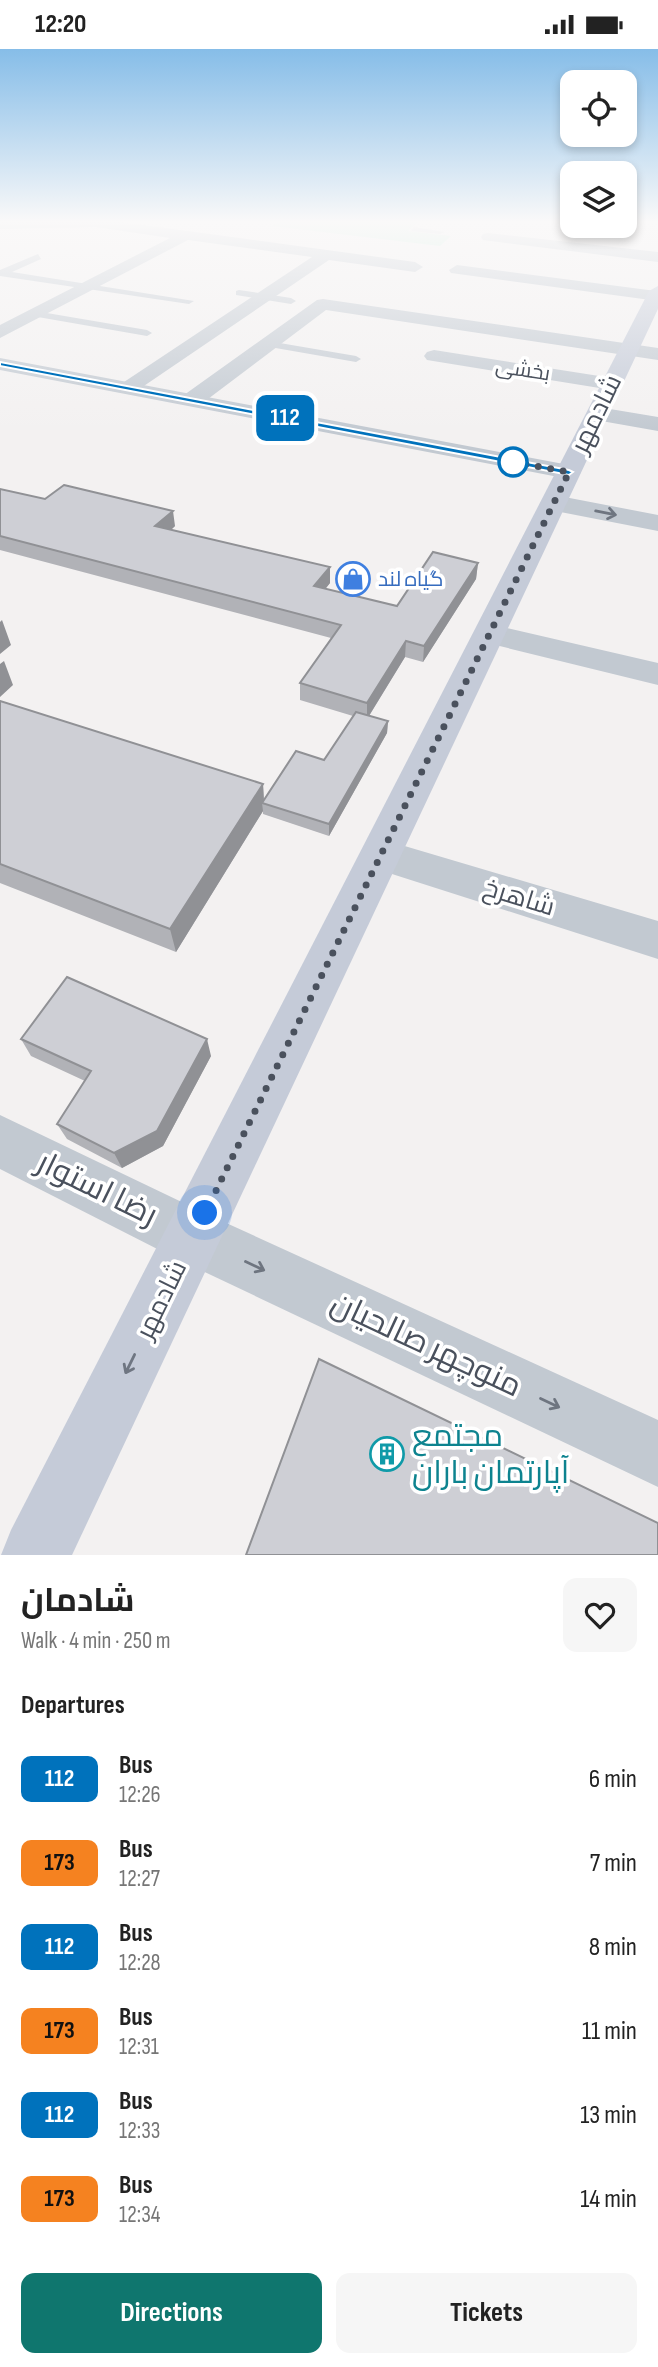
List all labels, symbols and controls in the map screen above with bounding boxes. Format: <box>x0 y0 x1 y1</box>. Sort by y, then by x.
text: 12:20 <box>35 9 86 40</box>
map controls <box>560 70 637 238</box>
button: locate <box>560 70 637 147</box>
button: layers <box>560 161 637 238</box>
street label: بخشی <box>494 353 552 387</box>
street label: شادمهر <box>564 370 629 460</box>
line badge: 112 <box>245 395 325 441</box>
text: 112 <box>270 403 300 432</box>
unlabelled marker <box>498 447 528 477</box>
one-way arrow <box>594 507 617 520</box>
shop icon: گیاه لند <box>334 560 372 598</box>
place label: گیاه لند <box>378 567 443 592</box>
street label: شاهرخ <box>480 873 558 923</box>
street label: رضا استوار <box>29 1142 164 1235</box>
your location <box>187 1195 222 1230</box>
street label: شادمهر <box>129 1256 194 1346</box>
one-way arrow <box>244 1259 265 1273</box>
street label: منوچهر صالحیان <box>324 1284 528 1406</box>
one-way arrow <box>123 1353 137 1374</box>
one-way arrow <box>539 1397 560 1410</box>
place label: مجتمع آپارتمان باران <box>412 1417 570 1493</box>
building icon: مجتمع آپارتمان باران <box>368 1435 406 1473</box>
button: heart <box>563 1578 637 1652</box>
text: شادمان <box>21 1581 135 1621</box>
text: Walk · 4 min · 250 m <box>21 1627 171 1655</box>
text: Departures <box>21 1690 125 1721</box>
text: Bus <box>119 1750 153 1781</box>
text: 112 <box>45 1764 74 1793</box>
text: 6 min <box>589 1764 637 1795</box>
text: 12:26 <box>119 1781 161 1809</box>
text: Bus <box>119 1834 153 1865</box>
text: 173 <box>44 1848 75 1877</box>
text: 7 min <box>590 1848 637 1879</box>
text: 12:27 <box>119 1865 160 1893</box>
text: Bus <box>119 1918 153 1949</box>
text: 112 <box>45 1932 74 1961</box>
text: 8 min <box>589 1932 637 1963</box>
text: 12:28 <box>119 1949 161 1977</box>
text: Bus <box>119 2002 153 2033</box>
text: 173 <box>44 2016 75 2045</box>
text: 11 min <box>582 2016 637 2047</box>
text: 12:31 <box>119 2033 159 2061</box>
text: Bus <box>119 2086 153 2117</box>
text: 112 <box>45 2100 74 2129</box>
text: 13 min <box>580 2100 637 2131</box>
text: 12:33 <box>119 2117 160 2145</box>
text: Bus <box>119 2170 153 2201</box>
text: 173 <box>44 2184 75 2213</box>
text: 14 min <box>580 2184 637 2215</box>
text: 12:34 <box>119 2201 160 2229</box>
button: Directions <box>21 2273 322 2353</box>
button: Tickets <box>336 2273 637 2353</box>

